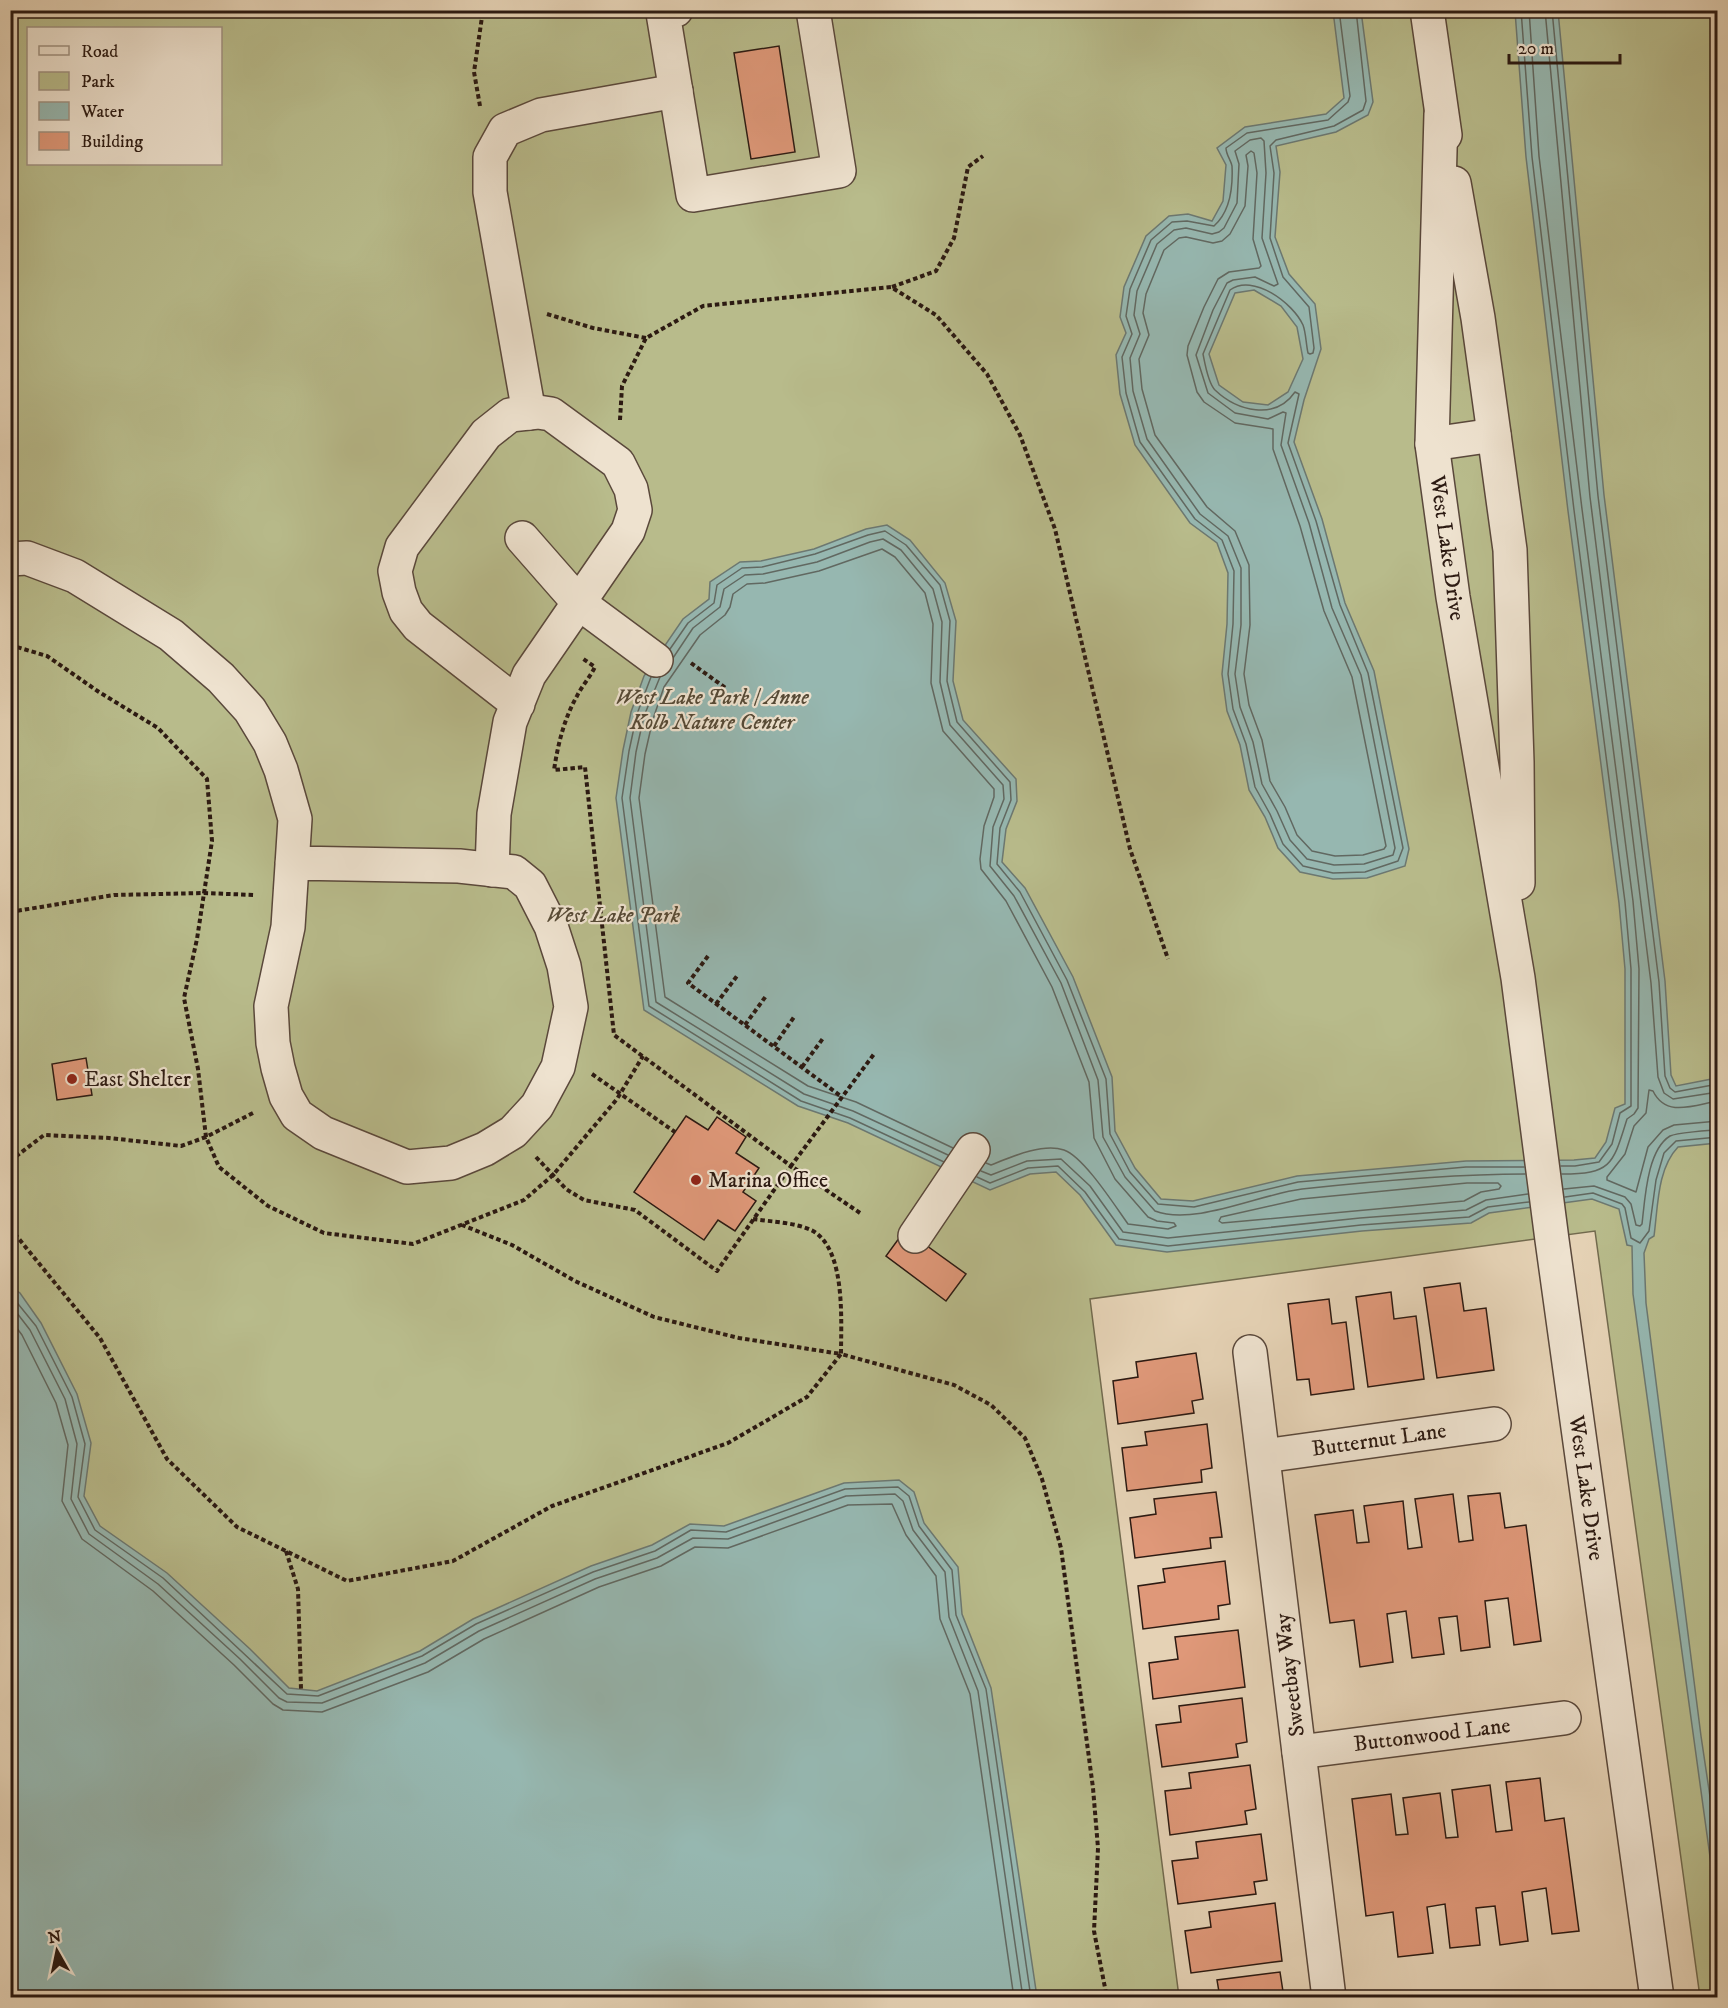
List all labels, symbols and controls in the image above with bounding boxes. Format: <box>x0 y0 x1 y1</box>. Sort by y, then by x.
legend <box>27 27 222 165</box>
scale bar <box>1509 27 1620 65</box>
text: 20 m <box>1518 38 1554 60</box>
text: Road <box>81 41 118 63</box>
text: Park <box>81 71 115 93</box>
text: Water <box>80 101 124 123</box>
text: Building <box>81 131 143 153</box>
street label: West Lake Drive <box>1423 473 1471 622</box>
park label: West Lake Park / Anne Kolb Nature Center <box>615 684 809 736</box>
park label: West Lake Park <box>546 902 681 929</box>
place label: East Shelter <box>84 1066 192 1093</box>
marker: East Shelter <box>65 1072 79 1086</box>
place label: Marina Office <box>708 1167 828 1194</box>
marker: Marina Office <box>689 1173 703 1187</box>
street label: West Lake Drive <box>1562 1413 1610 1562</box>
street label: Butternut Lane <box>1310 1417 1448 1463</box>
street label: Sweetbay Way <box>1269 1611 1311 1738</box>
street label: Buttonwood Lane <box>1352 1712 1512 1758</box>
north arrow <box>27 1921 87 1981</box>
text: N <box>47 1926 63 1948</box>

